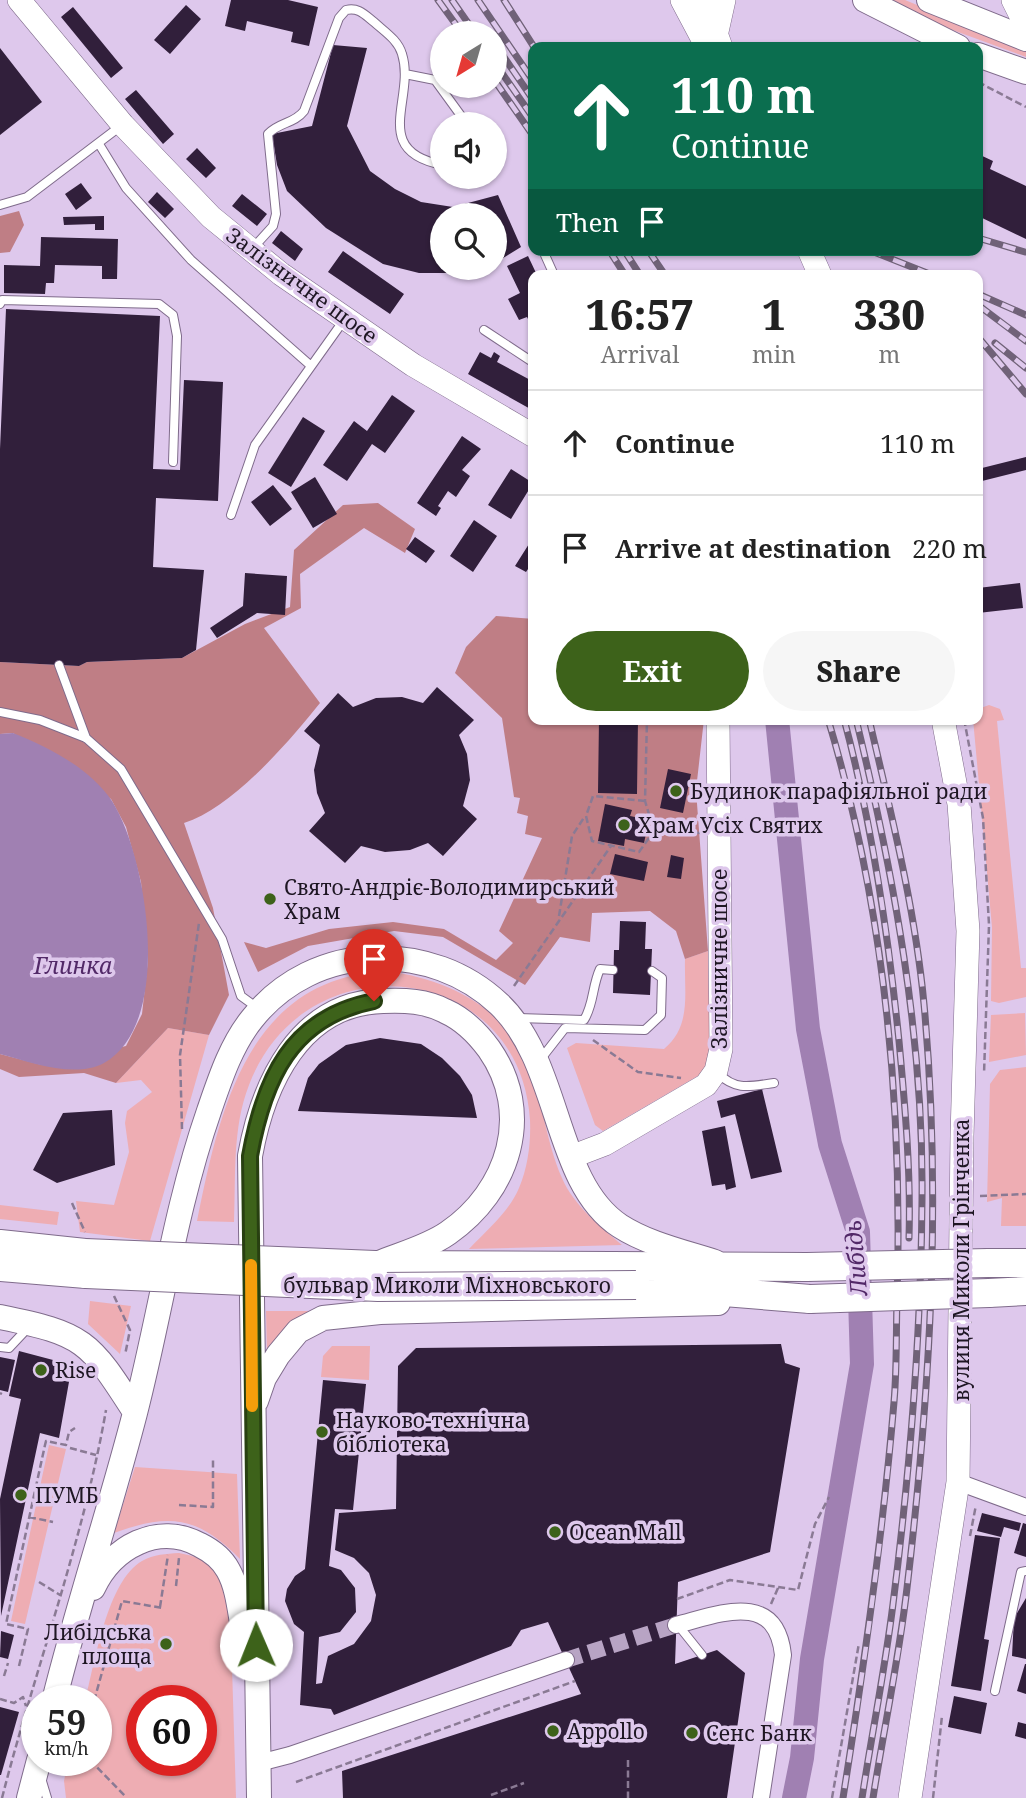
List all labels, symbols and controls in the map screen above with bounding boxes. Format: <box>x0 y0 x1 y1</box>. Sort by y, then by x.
north arrow <box>430 21 508 98</box>
map controls <box>430 21 507 280</box>
text: 110 m <box>671 61 815 127</box>
icon: ahead <box>556 70 647 161</box>
button: sound <box>430 112 507 189</box>
text: Continue <box>671 124 809 167</box>
button: search <box>430 203 507 280</box>
icon: arrive <box>633 203 671 241</box>
text: Then <box>556 204 619 240</box>
street label: Залізничне шосе <box>221 221 383 349</box>
text: 16:57 <box>586 285 694 342</box>
text: 1 <box>762 285 786 342</box>
text: 330 <box>854 285 925 342</box>
text: Arrival <box>601 338 679 370</box>
text: min <box>752 338 796 370</box>
text: m <box>879 338 900 370</box>
icon: ahead <box>556 424 594 462</box>
text: Continue <box>615 425 735 461</box>
text: 110 m <box>880 425 955 461</box>
icon: arrive <box>556 529 594 567</box>
text: Arrive at destination <box>615 530 891 566</box>
text: 220 m <box>912 530 987 566</box>
button: Exit <box>556 631 749 711</box>
button: Share <box>763 631 955 711</box>
place label: Будинок парафіяльної ради <box>690 777 988 805</box>
marker: Будинок парафіяльної ради <box>668 783 684 799</box>
place label: Храм Усіх Святих <box>638 811 824 839</box>
marker: Храм Усіх Святих <box>616 817 632 833</box>
street label: Залізничне шосе <box>705 869 733 1049</box>
place label: Свято-Андріє-Володимирський Храм <box>284 873 615 925</box>
marker: Свято-Андріє-Володимирський Храм <box>262 891 278 907</box>
pin <box>344 929 404 1001</box>
icon: arrive <box>355 940 393 978</box>
water label: Глинка <box>33 949 112 981</box>
street label: вулиця Миколи Грінченка <box>947 1119 975 1401</box>
water label: Либідь <box>836 1219 874 1298</box>
street label: бульвар Миколи Міхновського <box>283 1271 611 1299</box>
place label: Rise <box>55 1356 96 1384</box>
marker: Rise <box>33 1362 49 1378</box>
place label: Науково-технічна бібліотека <box>336 1406 527 1458</box>
marker: Науково-технічна бібліотека <box>314 1424 330 1440</box>
place label: ПУМБ <box>35 1481 98 1509</box>
marker: ПУМБ <box>13 1487 29 1503</box>
place label: Ocean Mall <box>569 1518 682 1546</box>
marker: Ocean Mall <box>547 1524 563 1540</box>
position arrow <box>219 1608 293 1682</box>
place label: Либідська площа <box>44 1618 152 1670</box>
marker: Либідська площа <box>158 1636 174 1652</box>
speed limit sign: 60 <box>126 1685 217 1776</box>
text: 59 <box>47 1698 86 1745</box>
place label: Appollo <box>567 1717 645 1745</box>
place label: Сенс Банк <box>706 1719 812 1747</box>
marker: Appollo <box>545 1723 561 1739</box>
marker: Сенс Банк <box>684 1725 700 1741</box>
text: km/h <box>44 1736 89 1760</box>

